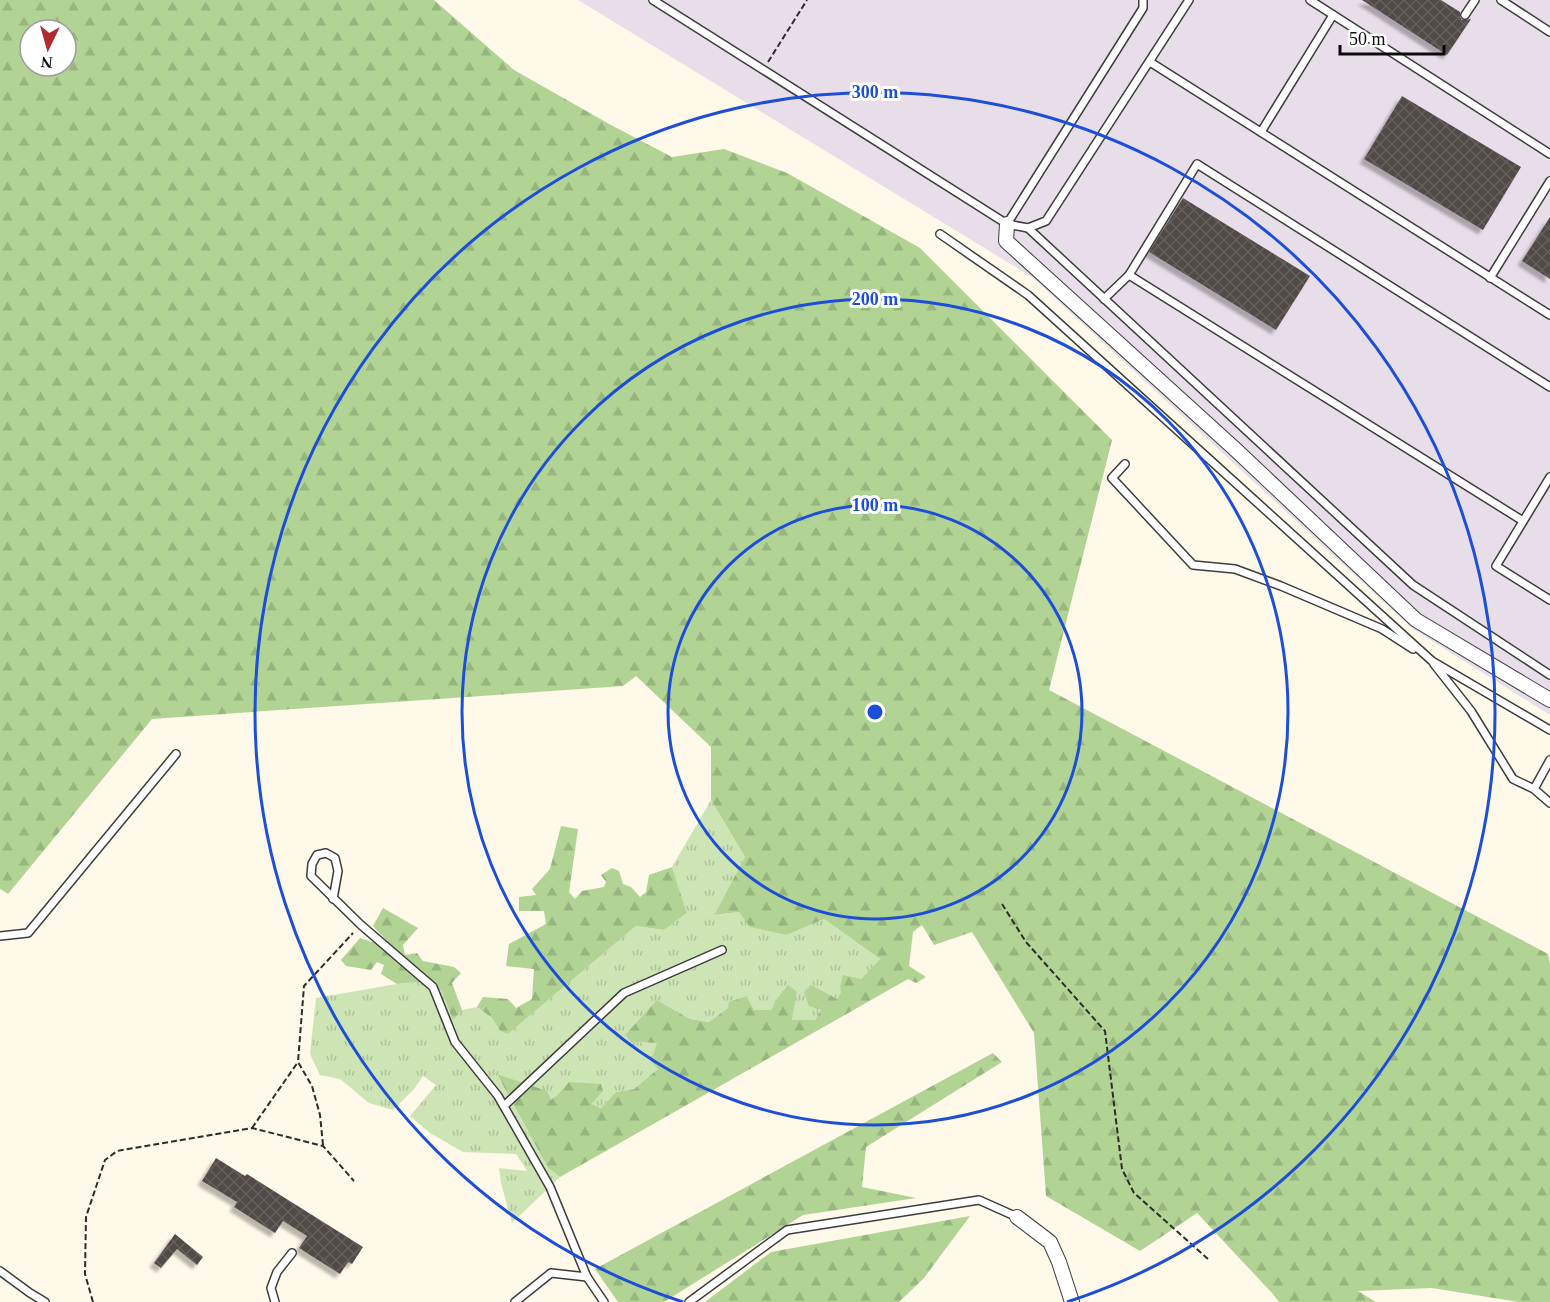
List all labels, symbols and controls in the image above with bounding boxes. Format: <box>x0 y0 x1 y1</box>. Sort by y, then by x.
north arrow <box>18 18 78 78</box>
scale bar <box>1340 18 1444 56</box>
text: 50 m <box>1349 29 1386 49</box>
text: N <box>40 53 53 71</box>
text: 300 m <box>852 82 898 102</box>
text: 200 m <box>852 289 898 309</box>
text: 100 m <box>852 495 898 515</box>
centre of rings <box>865 702 885 722</box>

